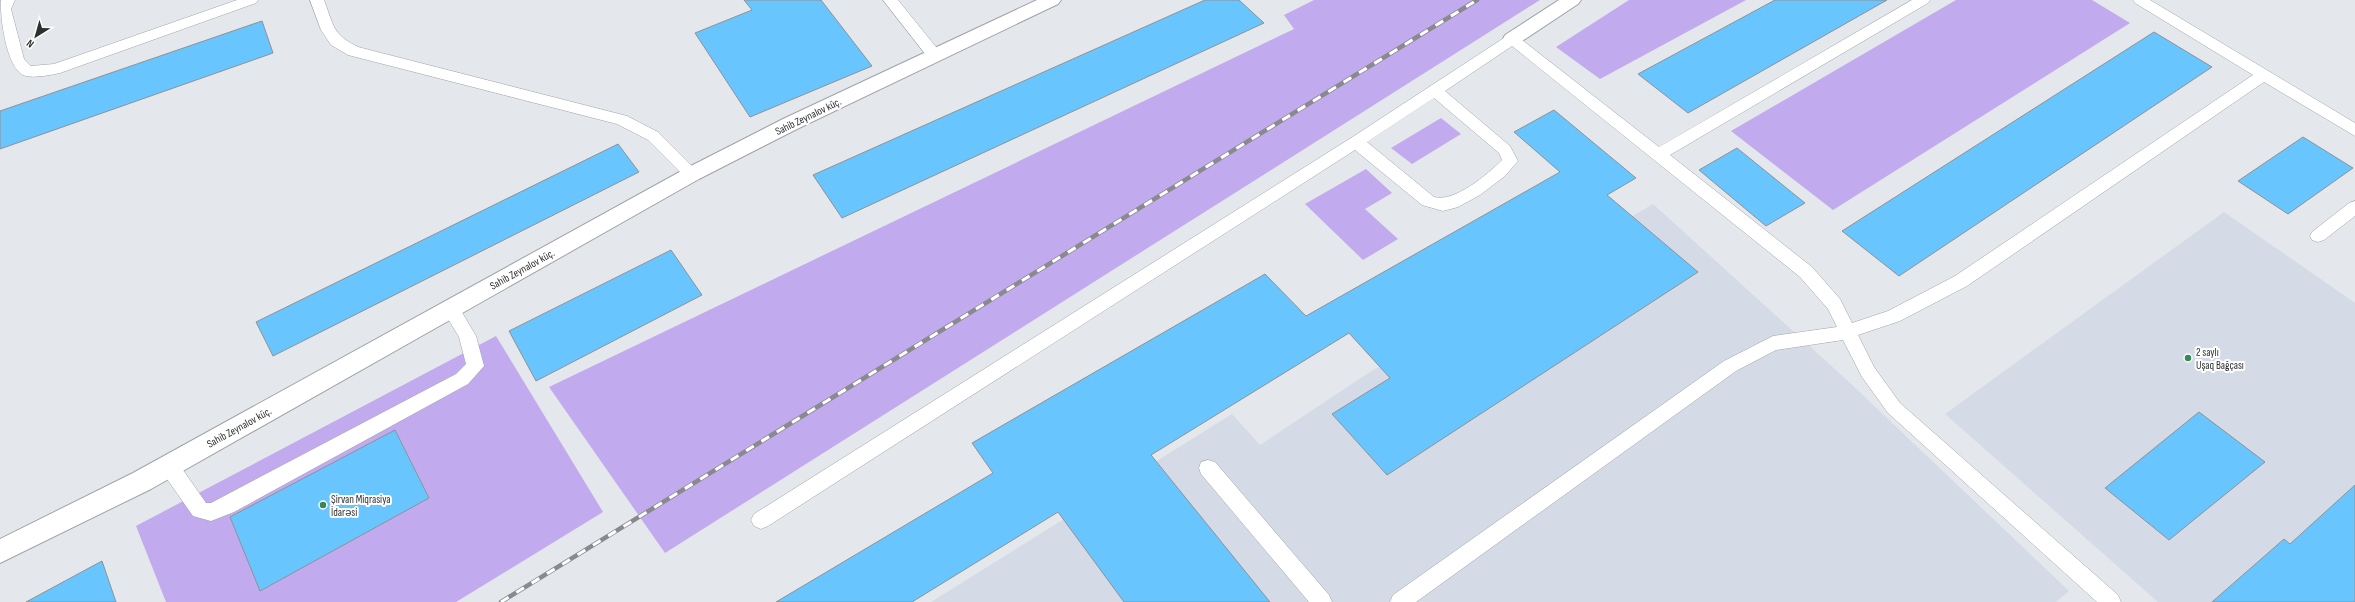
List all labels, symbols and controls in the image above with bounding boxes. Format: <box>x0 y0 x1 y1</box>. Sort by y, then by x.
north arrow <box>16 16 56 56</box>
text: N <box>24 37 37 51</box>
street label: Sahib Zeynalov küç. <box>773 95 843 138</box>
street label: Sahib Zeynalov küç. <box>488 246 557 293</box>
place label: 2 saylı Uşaq Bağçası <box>2196 346 2244 372</box>
marker: 2 saylı Uşaq Bağçası <box>2183 353 2193 363</box>
street label: Sahib Zeynalov küç. <box>205 404 274 451</box>
place label: Şirvan Miqrasiya İdarəsi <box>331 493 390 519</box>
marker: Şirvan Miqrasiya İdarəsi <box>318 500 328 510</box>

